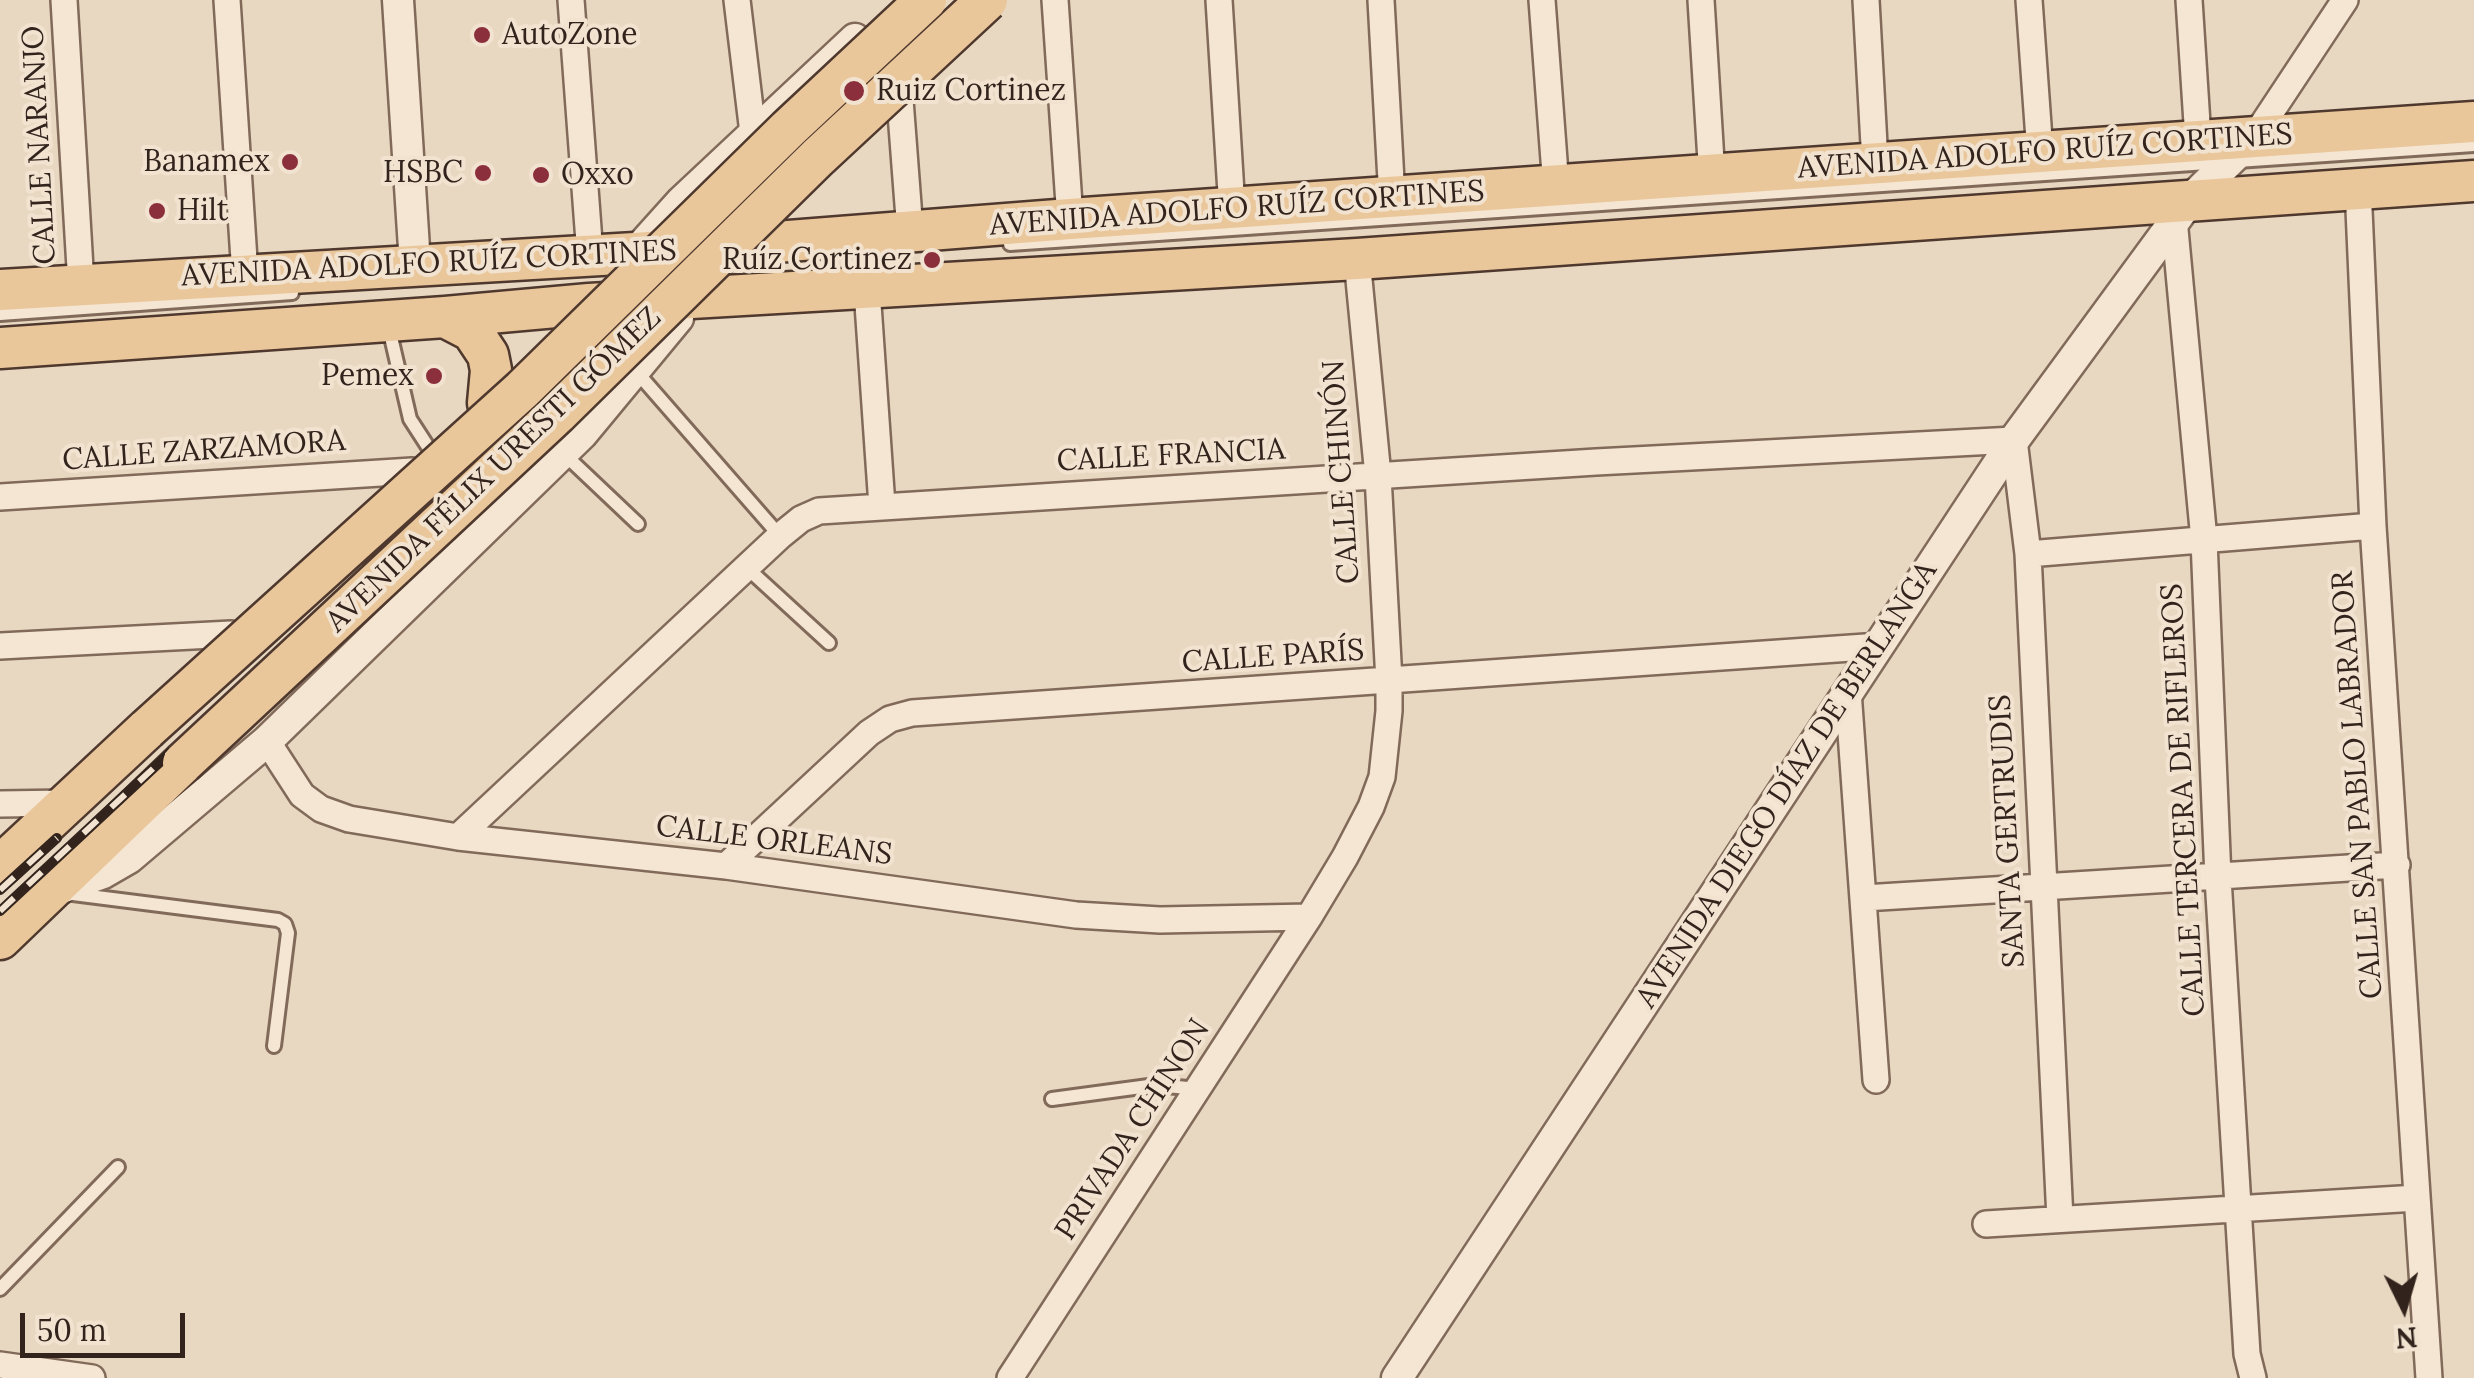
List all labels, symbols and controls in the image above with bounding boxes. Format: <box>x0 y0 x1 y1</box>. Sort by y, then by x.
place label: AutoZone <box>502 17 638 53</box>
marker: AutoZone <box>471 24 493 46</box>
street label: CALLE NARANJO <box>16 25 64 265</box>
place label: Ruiz Cortinez <box>876 73 1066 109</box>
marker: Ruiz Cortinez <box>841 78 867 104</box>
street label: AVENIDA ADOLFO RUÍZ CORTINES <box>1796 117 2294 187</box>
place label: Banamex <box>143 144 270 180</box>
marker: Banamex <box>279 151 301 173</box>
place label: HSBC <box>383 155 463 191</box>
place label: Oxxo <box>561 157 634 193</box>
marker: HSBC <box>472 162 494 184</box>
marker: Oxxo <box>530 164 552 186</box>
street label: AVENIDA ADOLFO RUÍZ CORTINES <box>988 174 1486 244</box>
place label: Hilt <box>177 193 228 229</box>
marker: Hilt <box>146 200 168 222</box>
street label: AVENIDA ADOLFO RUÍZ CORTINES <box>180 233 678 295</box>
place label: Ruíz Cortinez <box>722 242 912 278</box>
marker: Ruíz Cortinez <box>921 249 943 271</box>
street label: AVENIDA FÉLIX URESTI GÓMEZ <box>319 300 669 640</box>
place label: Pemex <box>321 358 414 394</box>
street label: CALLE CHINÓN <box>1316 359 1368 585</box>
marker: Pemex <box>423 365 445 387</box>
street label: CALLE ZARZAMORA <box>61 423 347 479</box>
street label: CALLE FRANCIA <box>1056 432 1286 480</box>
street label: AVENIDA DIEGO DÍAZ DE BERLANGA <box>1629 555 1945 1015</box>
street label: CALLE SAN PABLO LABRADOR <box>2325 570 2391 1000</box>
street label: CALLE TERCERA DE RIFLEROS <box>2155 583 2213 1017</box>
street label: CALLE PARÍS <box>1181 633 1365 681</box>
street label: SANTA GERTRUDIS <box>1983 693 2033 969</box>
street label: CALLE ORLEANS <box>654 809 894 873</box>
street label: PRIVADA CHINON <box>1048 1013 1218 1247</box>
north arrow <box>2354 1258 2454 1358</box>
scale bar <box>25 1293 190 1355</box>
text: 50 m <box>37 1311 107 1349</box>
text: N <box>2394 1319 2419 1357</box>

